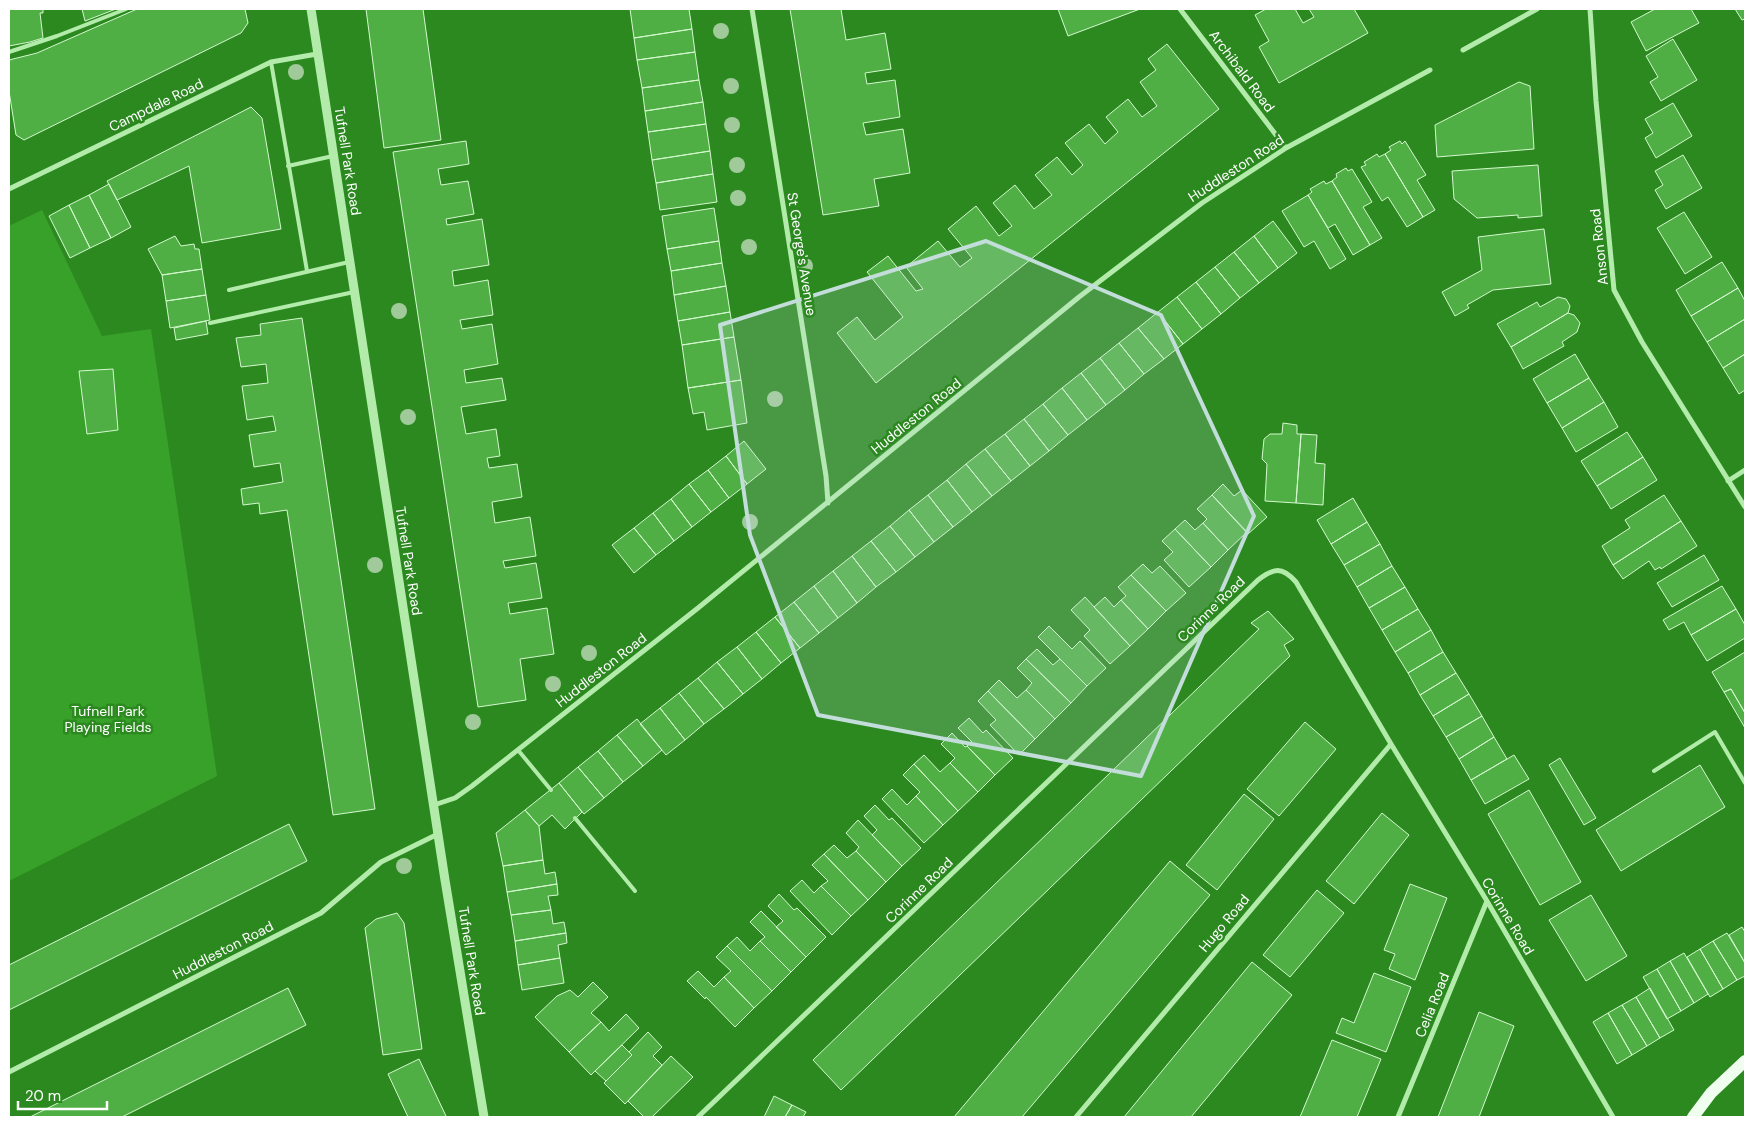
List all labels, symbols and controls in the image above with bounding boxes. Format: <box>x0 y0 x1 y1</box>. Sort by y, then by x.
street label: Archibald Road <box>1205 26 1279 116</box>
street label: Campdale Road <box>106 74 206 136</box>
street label: Tufnell Park Road <box>331 105 365 217</box>
street label: Huddleston Road <box>1185 130 1287 206</box>
street label: St George's Avenue <box>783 191 821 317</box>
street label: Anson Road <box>1586 208 1612 286</box>
street label: Huddleston Road <box>867 374 965 458</box>
street label: Tufnell Park Road <box>392 505 426 617</box>
street label: Corinne Road <box>1173 572 1249 646</box>
street label: Huddleston Road <box>552 629 650 711</box>
park label: Tufnell Park Playing Fields <box>64 702 152 736</box>
street label: Corinne Road <box>881 853 957 927</box>
street label: Corinne Road <box>1478 874 1538 958</box>
street label: Hugo Road <box>1195 891 1253 955</box>
street label: Tufnell Park Road <box>455 905 489 1017</box>
street label: Huddleston Road <box>170 917 276 983</box>
street label: Celia Road <box>1411 970 1453 1040</box>
scale bar <box>18 1078 106 1110</box>
text: 20 m <box>25 1086 61 1106</box>

